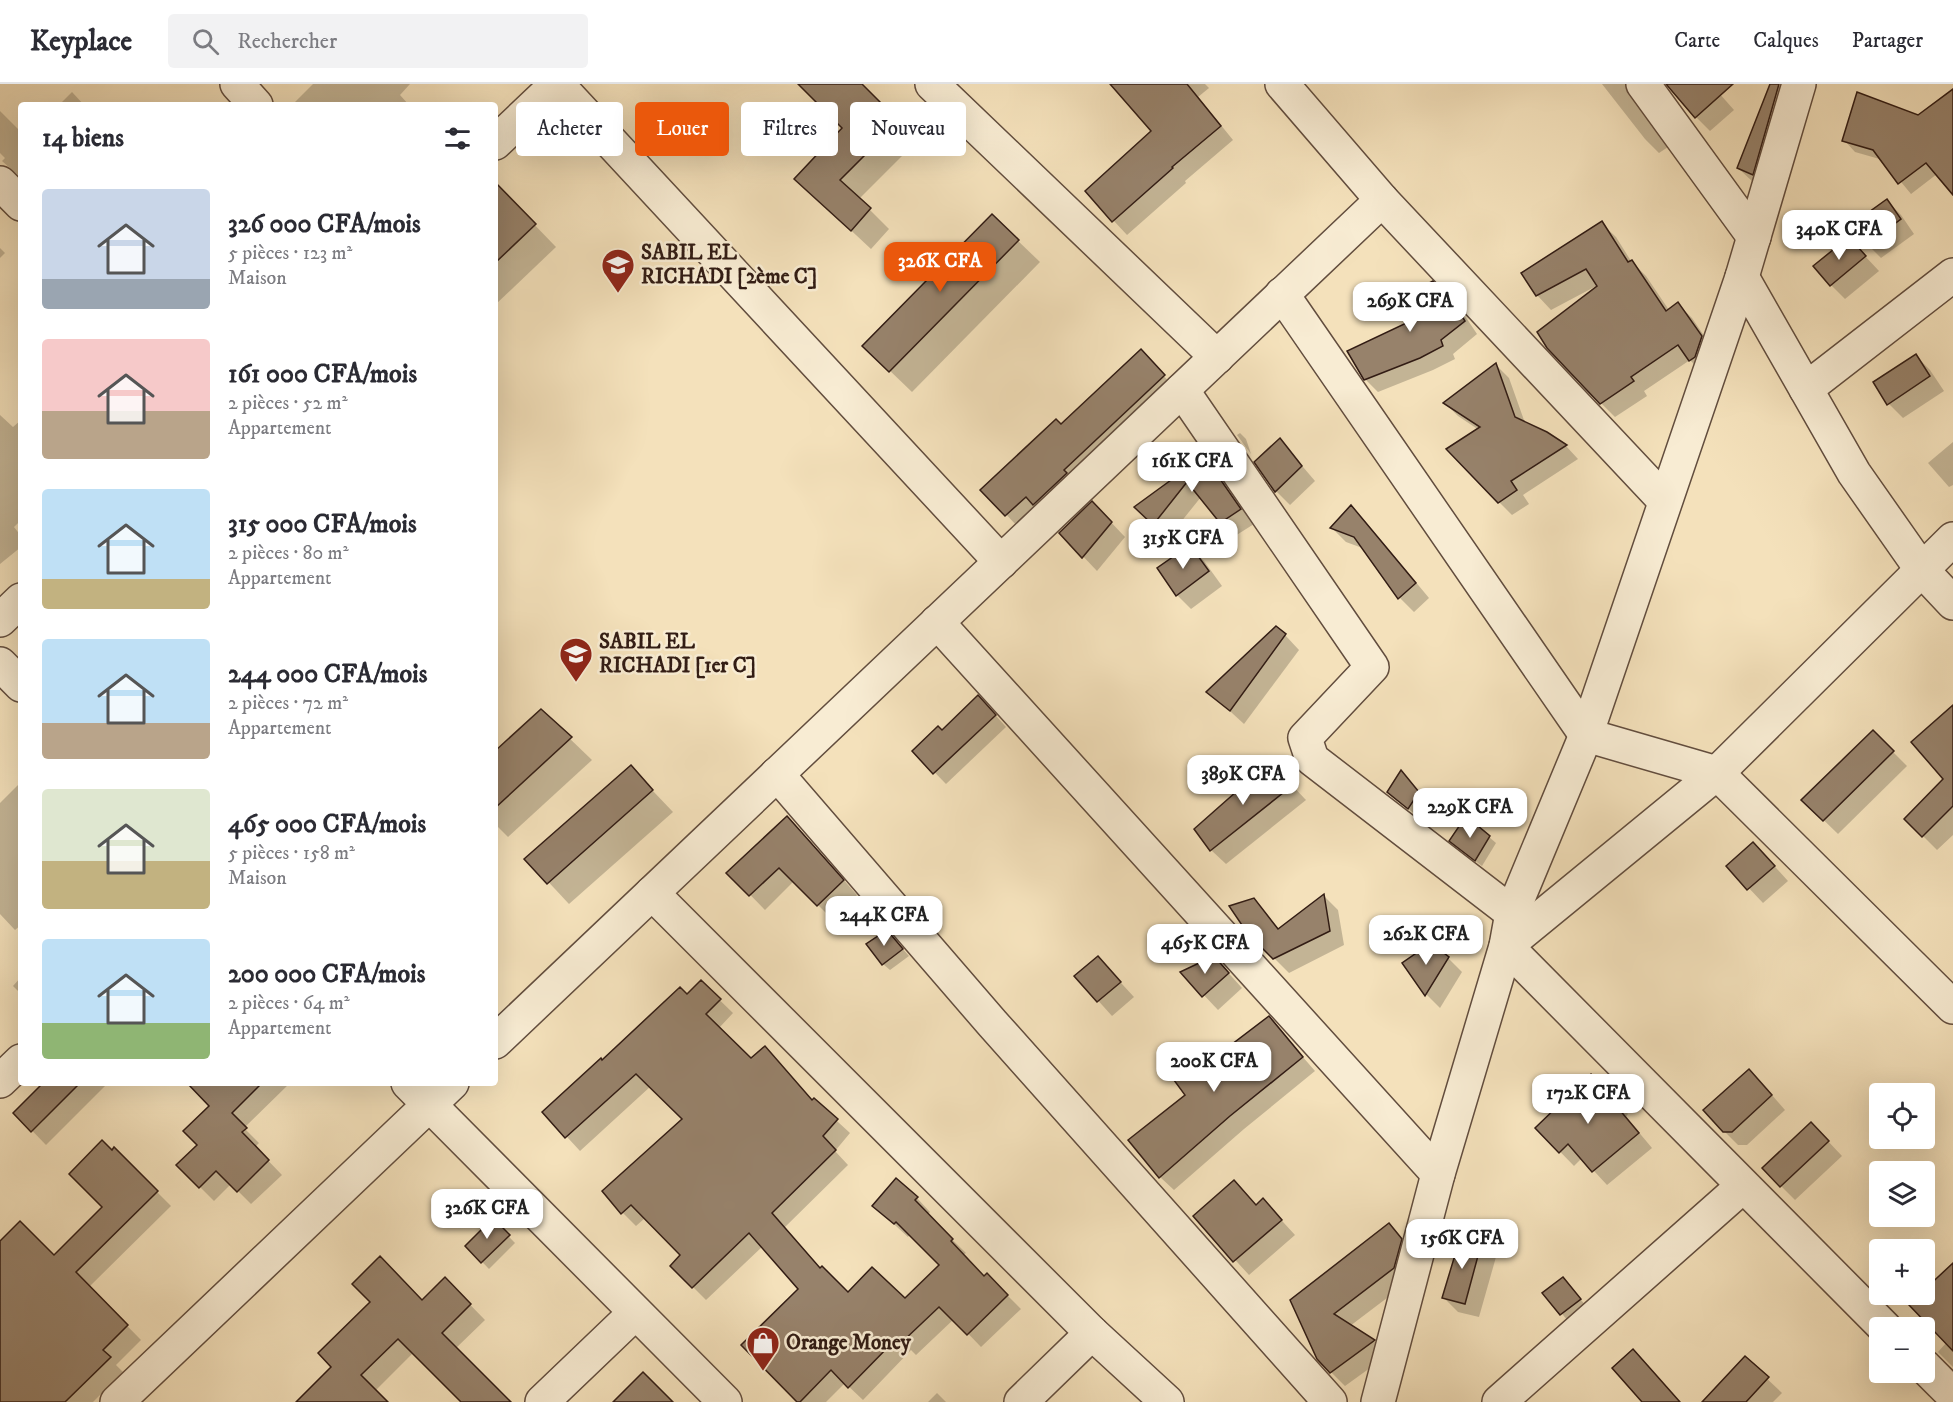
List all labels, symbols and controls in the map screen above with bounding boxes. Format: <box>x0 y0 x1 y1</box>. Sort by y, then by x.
search box <box>168 14 588 68</box>
text: Keyplace <box>30 24 132 59</box>
icon: search <box>189 25 222 58</box>
text: Rechercher <box>237 28 337 55</box>
text: Carte <box>1674 28 1720 54</box>
text: Calques <box>1753 28 1819 54</box>
text: Partager <box>1852 28 1923 54</box>
chip: Acheter <box>516 102 623 156</box>
chip: Louer <box>635 102 729 156</box>
chip: Filtres <box>741 102 838 156</box>
chip: Nouveau <box>850 102 966 156</box>
text: 14 biens <box>42 122 124 155</box>
icon: filters <box>441 122 474 155</box>
text: 326 000 CFA/mois <box>228 208 421 241</box>
pin: 340K CFA <box>1777 210 1901 261</box>
icon: home <box>90 213 162 285</box>
text: 340K CFA <box>1796 217 1882 242</box>
place label: SABIL EL RICHADI [2ème C] <box>641 240 817 290</box>
text: 5 pièces · 123 m² <box>228 241 352 266</box>
pin: 326K CFA <box>878 242 1002 293</box>
school or university icon: SABIL EL RICHADI [2ème C] <box>600 247 636 294</box>
text: 326K CFA <box>898 249 982 274</box>
text: Maison <box>228 266 287 291</box>
pin: 269K CFA <box>1348 282 1472 333</box>
text: 269K CFA <box>1367 289 1453 314</box>
text: 161 000 CFA/mois <box>228 358 417 391</box>
icon: home <box>90 363 162 435</box>
text: 2 pièces · 52 m² <box>228 391 348 416</box>
text: Appartement <box>228 416 331 441</box>
pin: 161K CFA <box>1130 442 1254 493</box>
text: 161K CFA <box>1151 449 1233 474</box>
text: 315 000 CFA/mois <box>228 508 417 541</box>
icon: home <box>90 513 162 585</box>
pin: 315K CFA <box>1121 519 1245 570</box>
text: 315K CFA <box>1143 526 1223 551</box>
text: 2 pièces · 80 m² <box>228 541 349 566</box>
text: Appartement <box>228 566 331 591</box>
place label: SABIL EL RICHADI [1er C] <box>599 629 756 679</box>
school or university icon: SABIL EL RICHADI [1er C] <box>558 636 594 683</box>
text: 244 000 CFA/mois <box>228 658 427 691</box>
icon: home <box>90 663 162 735</box>
text: 2 pièces · 72 m² <box>228 691 348 716</box>
text: Appartement <box>228 716 331 741</box>
pin: 389K CFA <box>1181 755 1305 806</box>
text: 389K CFA <box>1201 762 1285 787</box>
pin: 229K CFA <box>1408 788 1532 839</box>
text: 229K CFA <box>1427 795 1513 820</box>
text: 465 000 CFA/mois <box>228 808 426 841</box>
icon: home <box>90 813 162 885</box>
text: 5 pièces · 158 m² <box>228 841 355 866</box>
text: Maison <box>228 866 287 891</box>
pin: 244K CFA <box>822 896 946 947</box>
text: 244K CFA <box>840 903 928 928</box>
pin: 262K CFA <box>1364 915 1488 966</box>
text: 262K CFA <box>1383 922 1469 947</box>
pin: 465K CFA <box>1143 924 1267 975</box>
text: 465K CFA <box>1161 931 1249 956</box>
text: 200 000 CFA/mois <box>228 958 426 991</box>
icon: home <box>90 963 162 1035</box>
text: 2 pièces · 64 m² <box>228 991 350 1016</box>
text: Appartement <box>228 1016 331 1041</box>
pin: 200K CFA <box>1152 1042 1276 1093</box>
text: 200K CFA <box>1170 1049 1258 1074</box>
pin: 172K CFA <box>1526 1074 1650 1125</box>
text: 172K CFA <box>1546 1081 1630 1106</box>
map controls <box>1869 1083 1935 1383</box>
button: locate <box>1869 1083 1935 1149</box>
button: layers <box>1869 1161 1935 1227</box>
pin: 326K CFA <box>425 1189 549 1240</box>
text: 326K CFA <box>445 1196 529 1221</box>
pin: 156K CFA <box>1400 1219 1524 1270</box>
text: 156K CFA <box>1420 1226 1504 1251</box>
button: + <box>1869 1239 1935 1305</box>
button: − <box>1869 1317 1935 1383</box>
shop icon: Orange Money <box>745 1325 781 1372</box>
place label: Orange Money <box>786 1330 912 1356</box>

